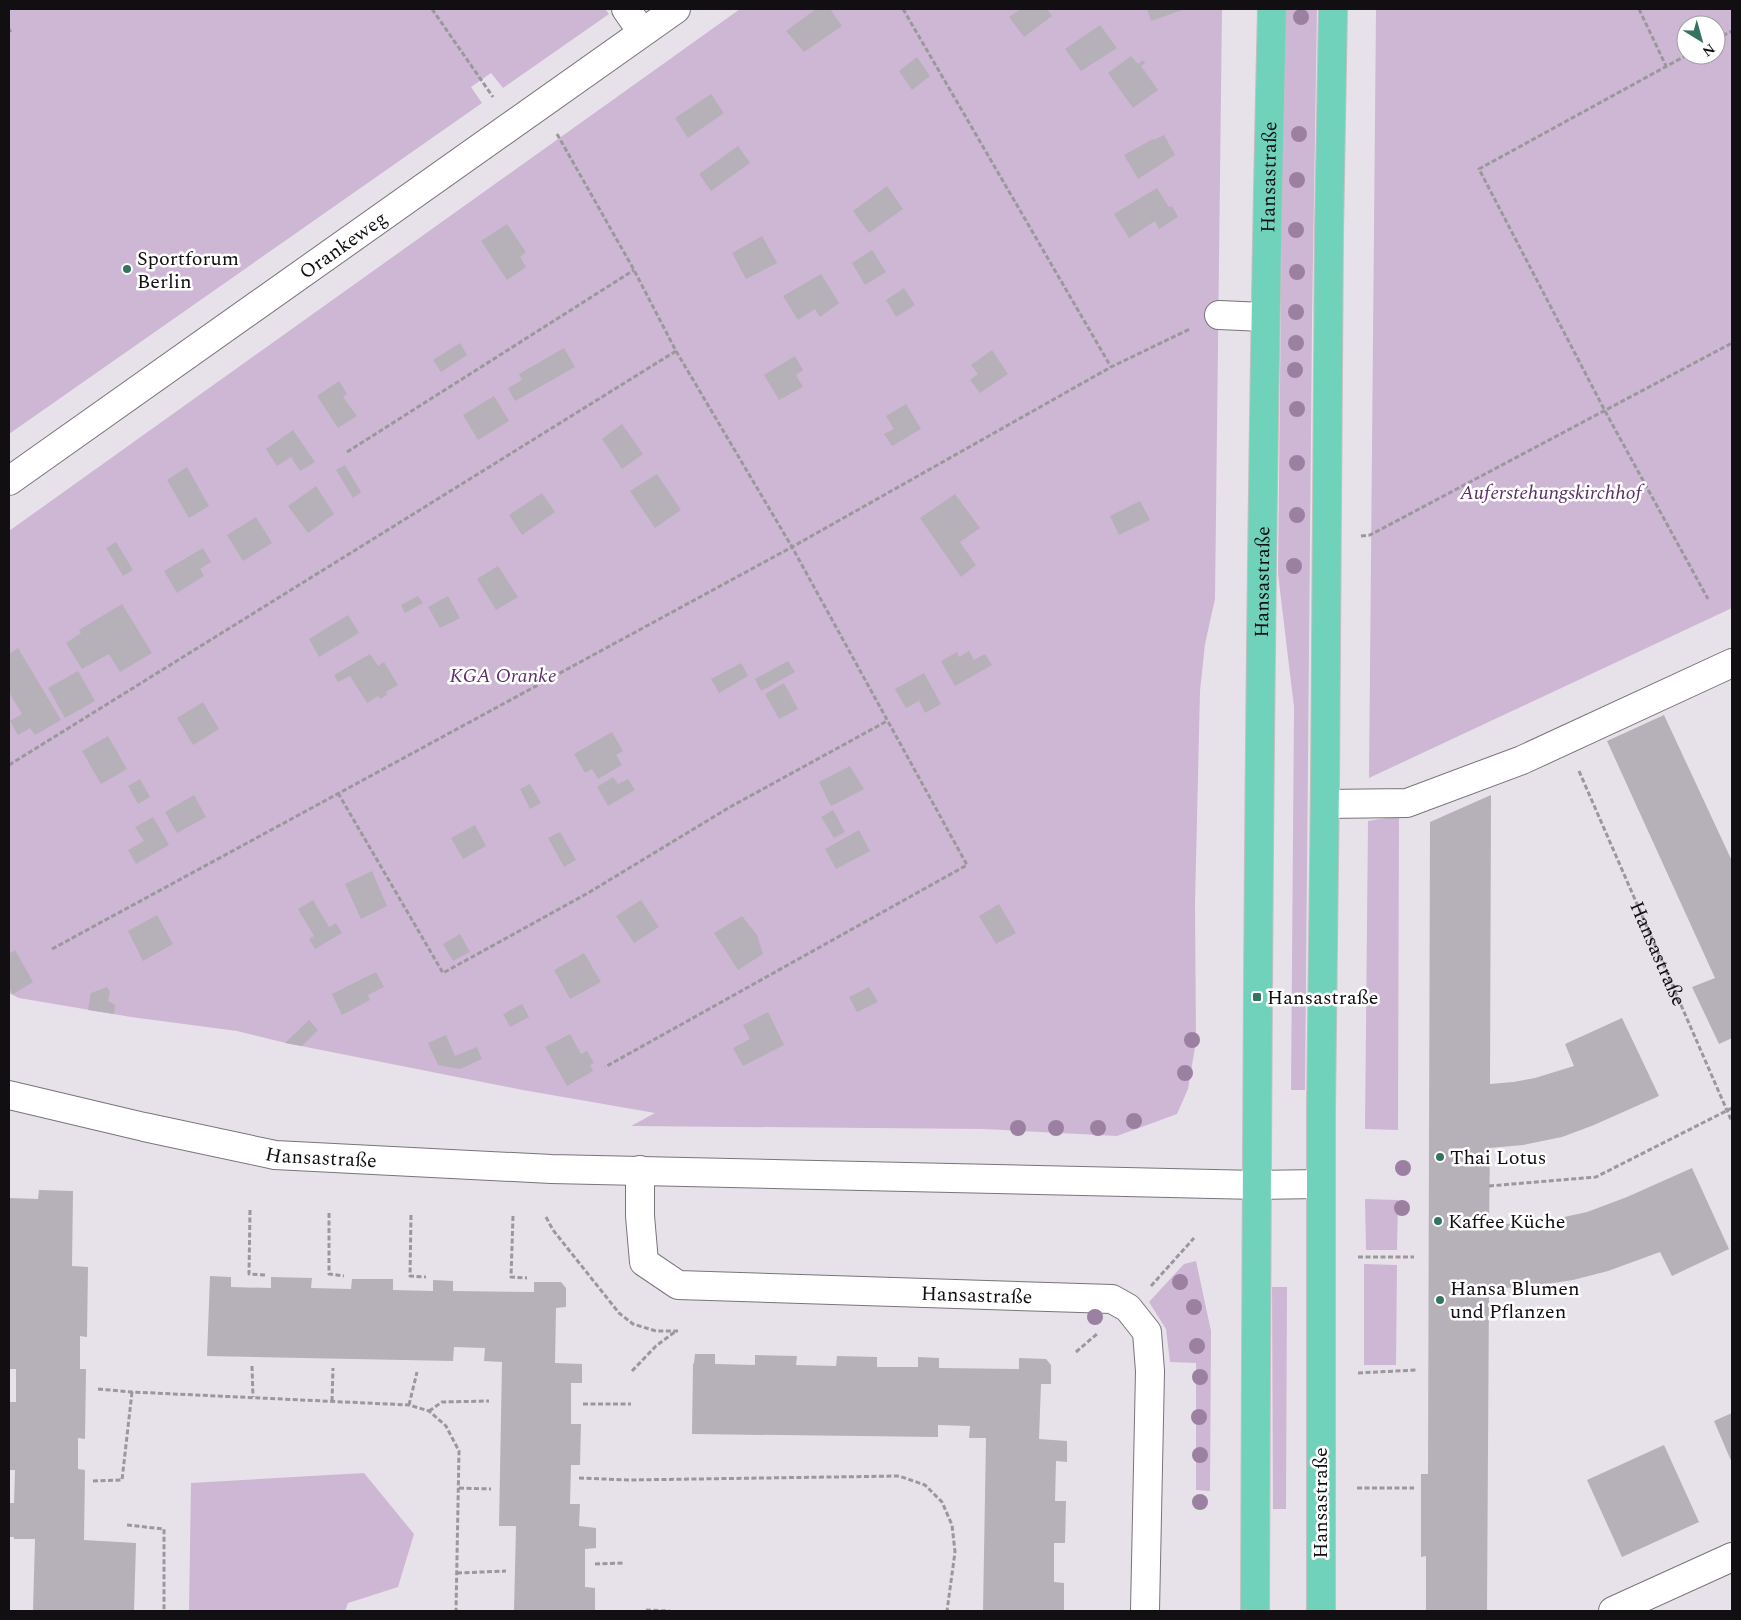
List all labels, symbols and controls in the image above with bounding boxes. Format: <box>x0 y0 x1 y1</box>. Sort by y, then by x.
north arrow <box>1676 15 1726 65</box>
text: N <box>1698 38 1719 62</box>
street label: Hansastraße <box>1253 121 1285 233</box>
street label: Orankeweg <box>293 204 394 287</box>
place label: Sportforum Berlin <box>137 244 239 297</box>
marker: Sportforum Berlin <box>121 263 133 275</box>
park label: Auferstehungskirchhof <box>1459 478 1646 508</box>
street label: Hansastraße <box>1247 526 1278 638</box>
park label: KGA Oranke <box>450 661 557 691</box>
street label: Hansastraße <box>1622 897 1694 1011</box>
place label: Hansastraße <box>1267 983 1378 1013</box>
marker: Hansastraße <box>1251 991 1263 1003</box>
street label: Hansastraße <box>262 1139 378 1176</box>
place label: Thai Lotus <box>1450 1143 1546 1173</box>
marker: Thai Lotus <box>1434 1151 1446 1163</box>
place label: Kaffee Küche <box>1448 1207 1566 1237</box>
marker: Kaffee Küche <box>1432 1215 1444 1227</box>
place label: Hansa Blumen und Pflanzen <box>1450 1274 1580 1327</box>
street label: Hansastraße <box>920 1279 1033 1312</box>
marker: Hansa Blumen und Pflanzen <box>1434 1294 1446 1306</box>
street label: Hansastraße <box>1306 1447 1336 1559</box>

